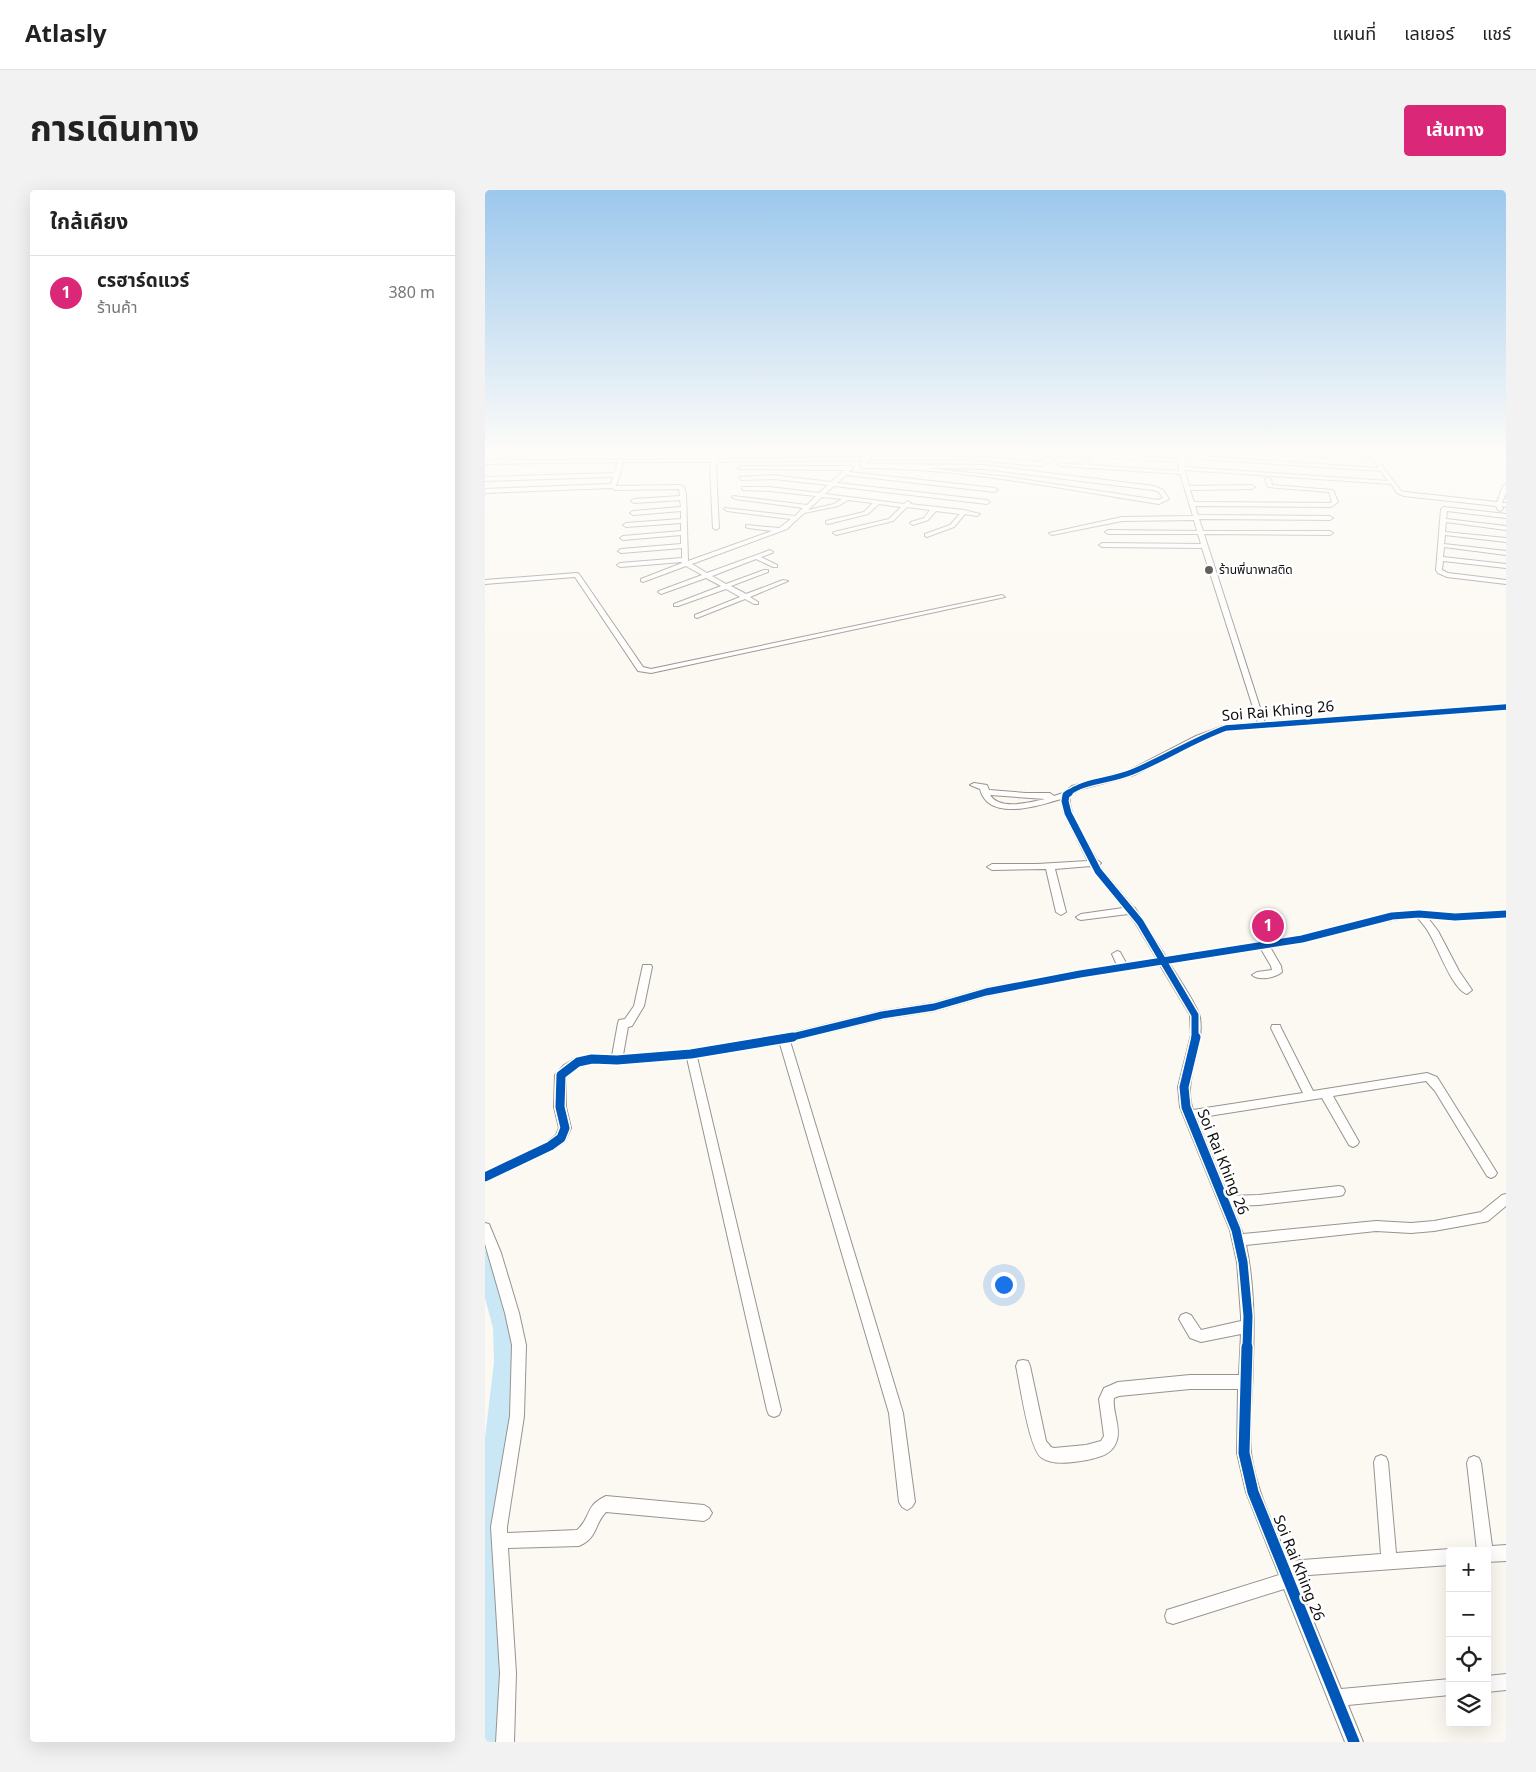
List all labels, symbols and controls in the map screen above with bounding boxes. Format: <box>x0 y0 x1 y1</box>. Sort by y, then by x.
text: Atlasly <box>25 17 107 53</box>
text: แผนที่ <box>1332 21 1376 48</box>
text: เลเยอร์ <box>1404 21 1454 48</box>
text: แชร์ <box>1482 21 1511 48</box>
text: การเดินทาง <box>30 104 199 157</box>
button: เส้นทาง <box>1404 105 1506 156</box>
text: ใกล้เคียง <box>50 207 128 238</box>
text: csฮาร์ดแวร์ <box>97 267 189 296</box>
text: 1 <box>61 281 71 305</box>
text: 380 m <box>388 281 435 305</box>
text: ร้านค้า <box>97 296 137 320</box>
place label: ร้านพี่นาพาสติด <box>1219 561 1293 579</box>
marker: ร้านพี่นาพาสติด <box>1203 564 1215 576</box>
street label: Soi Rai Khing 26 <box>1221 695 1335 728</box>
pin: 1 <box>1252 907 1284 945</box>
street label: Soi Rai Khing 26 <box>1191 1106 1254 1219</box>
your location <box>991 1272 1017 1298</box>
street label: Soi Rai Khing 26 <box>1267 1512 1330 1625</box>
map controls <box>1446 1547 1491 1727</box>
button: + <box>1446 1547 1491 1592</box>
button: − <box>1446 1592 1491 1637</box>
button: locate <box>1446 1637 1491 1682</box>
button: layers <box>1446 1682 1491 1727</box>

